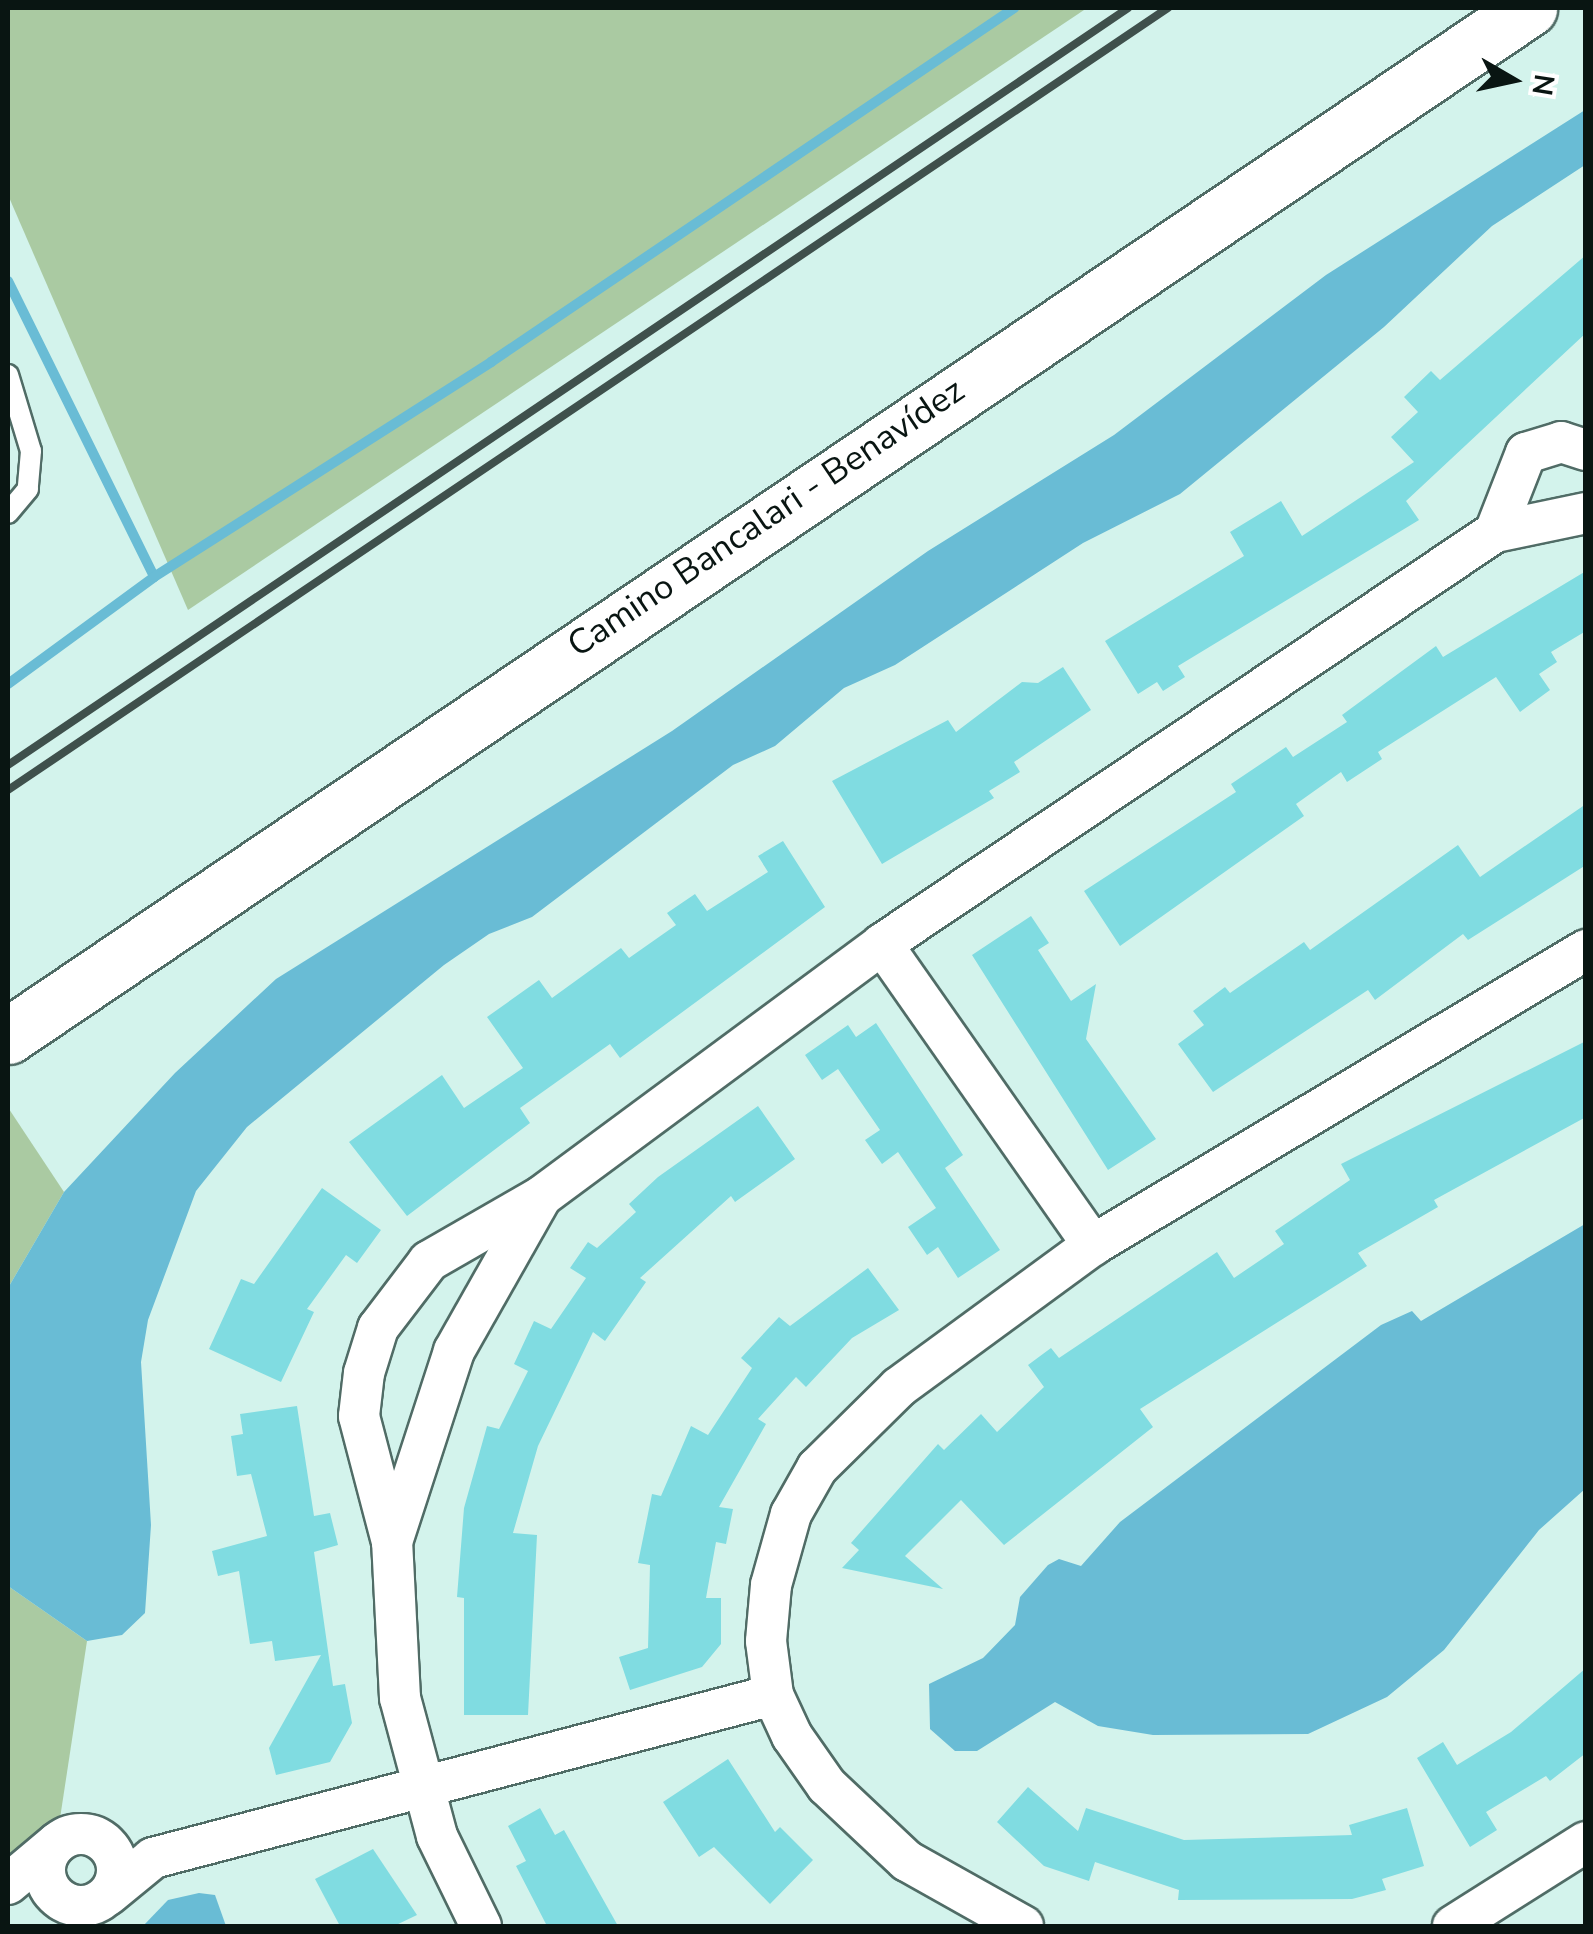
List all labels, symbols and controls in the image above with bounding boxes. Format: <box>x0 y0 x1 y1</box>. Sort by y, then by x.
north arrow <box>1463 30 1563 130</box>
text: N <box>1522 71 1563 98</box>
street label: Camino Bancalari - Benavídez <box>560 369 972 667</box>

